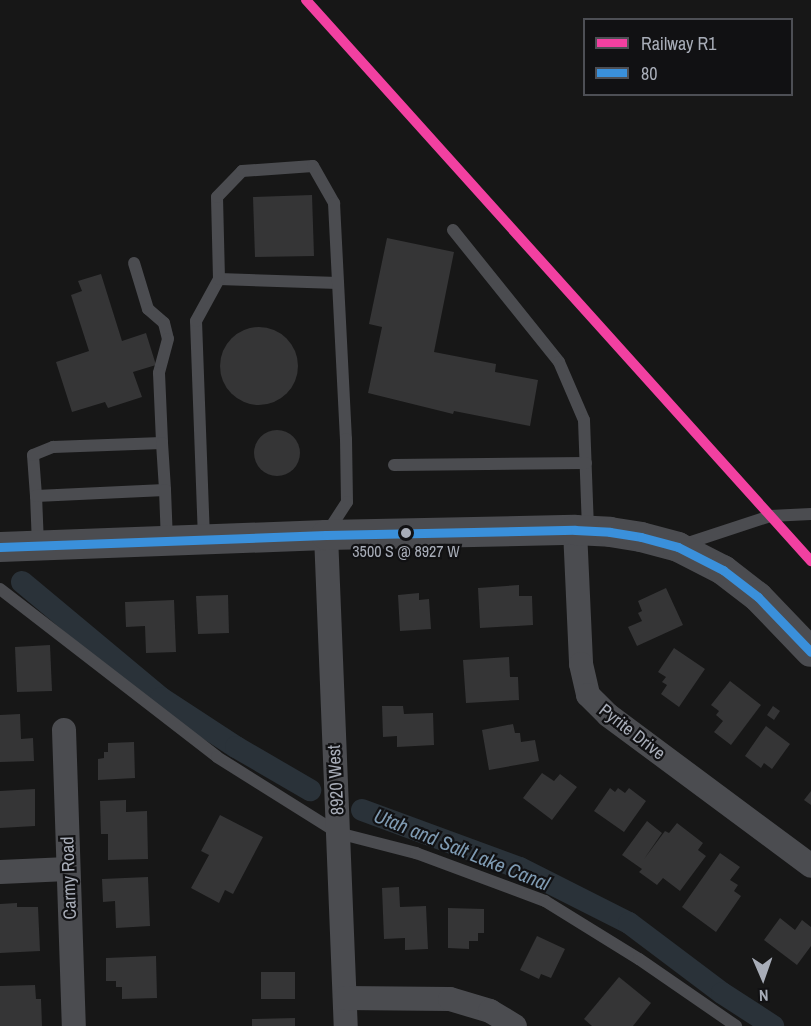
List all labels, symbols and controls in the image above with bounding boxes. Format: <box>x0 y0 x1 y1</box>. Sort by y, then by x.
legend <box>583 18 793 96</box>
text: Railway R1 <box>641 31 716 56</box>
text: 80 <box>641 61 657 86</box>
marker: 3500 S @ 8927 W <box>400 527 412 539</box>
place label: 3500 S @ 8927 W <box>352 541 460 561</box>
street label: Pyrite Drive <box>595 700 669 764</box>
street label: 8920 West <box>323 744 349 816</box>
water label: Utah and Salt Lake Canal <box>371 803 553 895</box>
street label: Carmy Road <box>57 836 81 920</box>
north arrow <box>733 948 793 1008</box>
text: N <box>759 985 769 1007</box>

